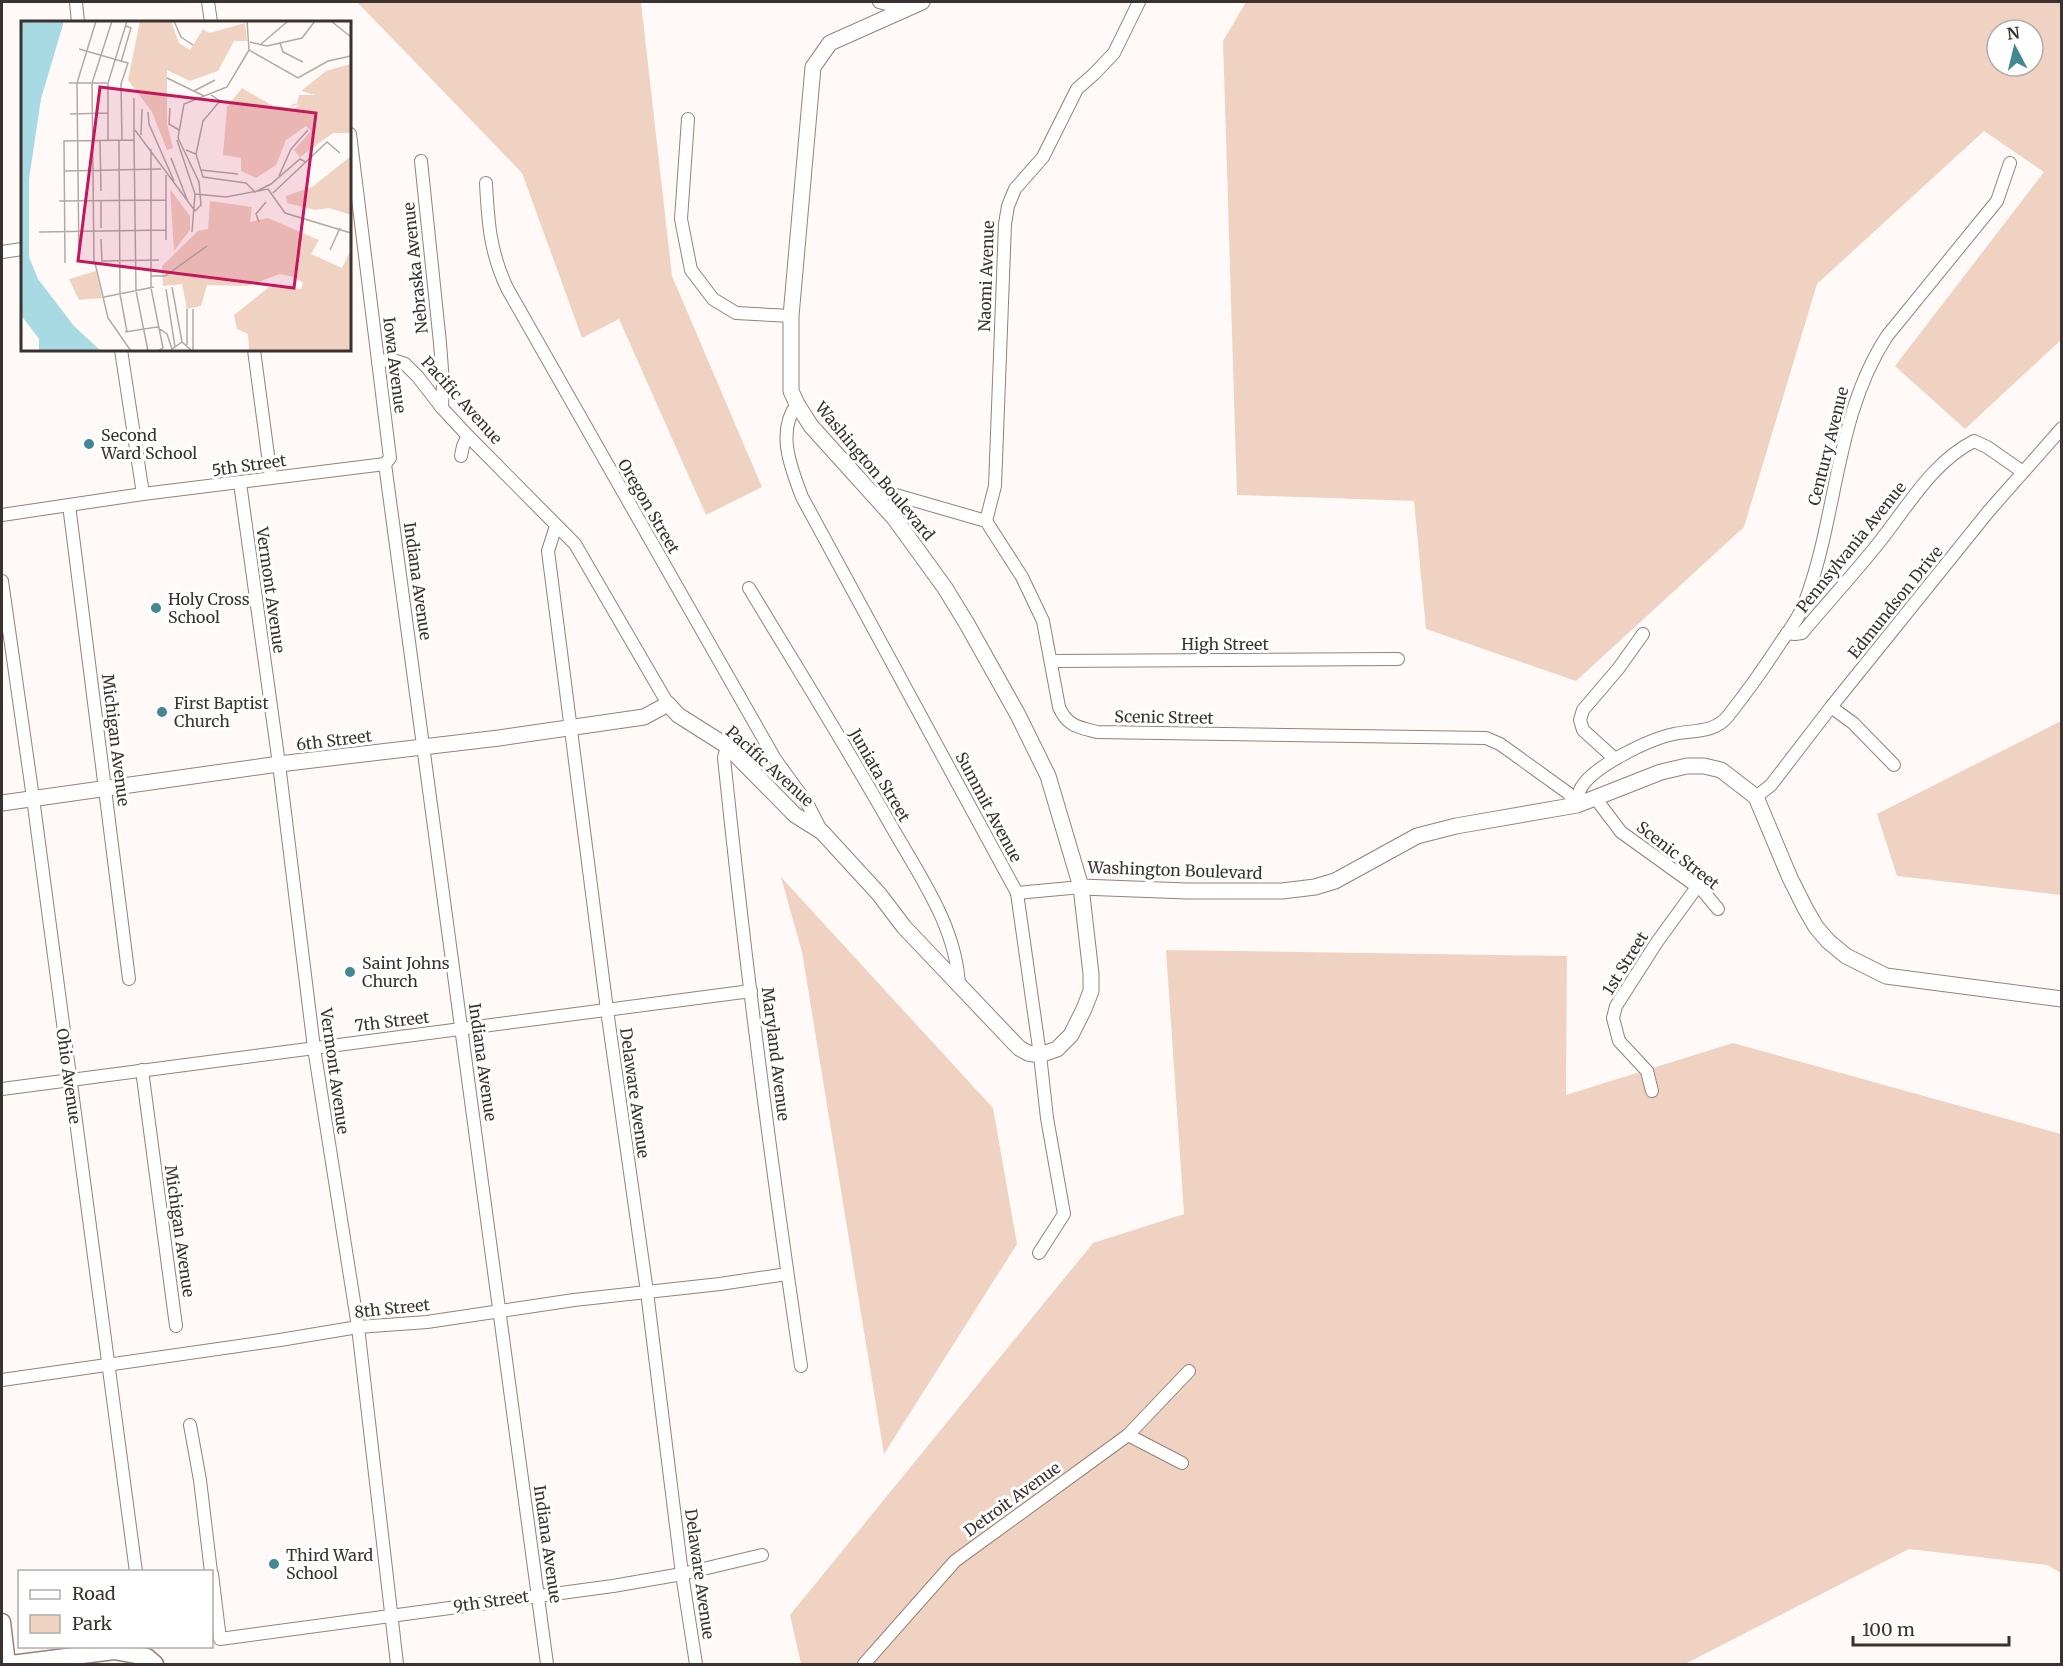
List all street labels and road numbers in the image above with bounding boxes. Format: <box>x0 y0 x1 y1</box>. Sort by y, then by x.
street label: Nebraska Avenue <box>398 201 432 335</box>
street label: Naomi Avenue <box>974 220 998 332</box>
street label: Iowa Avenue <box>379 316 411 414</box>
street label: Pacific Avenue <box>417 352 507 448</box>
street label: Century Avenue <box>1804 384 1852 508</box>
street label: Washington Boulevard <box>810 397 939 545</box>
street label: 5th Street <box>210 450 288 480</box>
street label: Oregon Street <box>614 455 684 557</box>
street label: Pennsylvania Avenue <box>1792 477 1910 617</box>
street label: Indiana Avenue <box>400 521 436 641</box>
street label: Vermont Avenue <box>252 525 290 654</box>
street label: Edmundson Drive <box>1844 542 1946 662</box>
street label: High Street <box>1181 634 1269 654</box>
street label: Michigan Avenue <box>98 673 134 807</box>
street label: Scenic Street <box>1114 706 1215 728</box>
street label: Pacific Avenue <box>722 721 818 811</box>
street label: Juniata Street <box>845 724 915 826</box>
street label: 6th Street <box>295 725 374 755</box>
street label: Summit Avenue <box>952 748 1026 866</box>
street label: Scenic Street <box>1633 817 1724 894</box>
street label: Washington Boulevard <box>1086 857 1263 883</box>
street label: 1st Street <box>1598 927 1653 998</box>
street label: Maryland Avenue <box>758 986 794 1122</box>
street label: Indiana Avenue <box>465 1002 501 1122</box>
street label: Vermont Avenue <box>316 1006 354 1135</box>
street label: 7th Street <box>353 1006 431 1036</box>
street label: Ohio Avenue <box>52 1027 86 1125</box>
street label: Delaware Avenue <box>616 1027 654 1159</box>
street label: Michigan Avenue <box>161 1164 199 1298</box>
street label: 8th Street <box>353 1294 431 1322</box>
street label: Detroit Avenue <box>960 1457 1064 1541</box>
street label: Indiana Avenue <box>530 1484 566 1604</box>
street label: Delaware Avenue <box>681 1508 719 1640</box>
street label: 9th Street <box>452 1586 531 1616</box>

